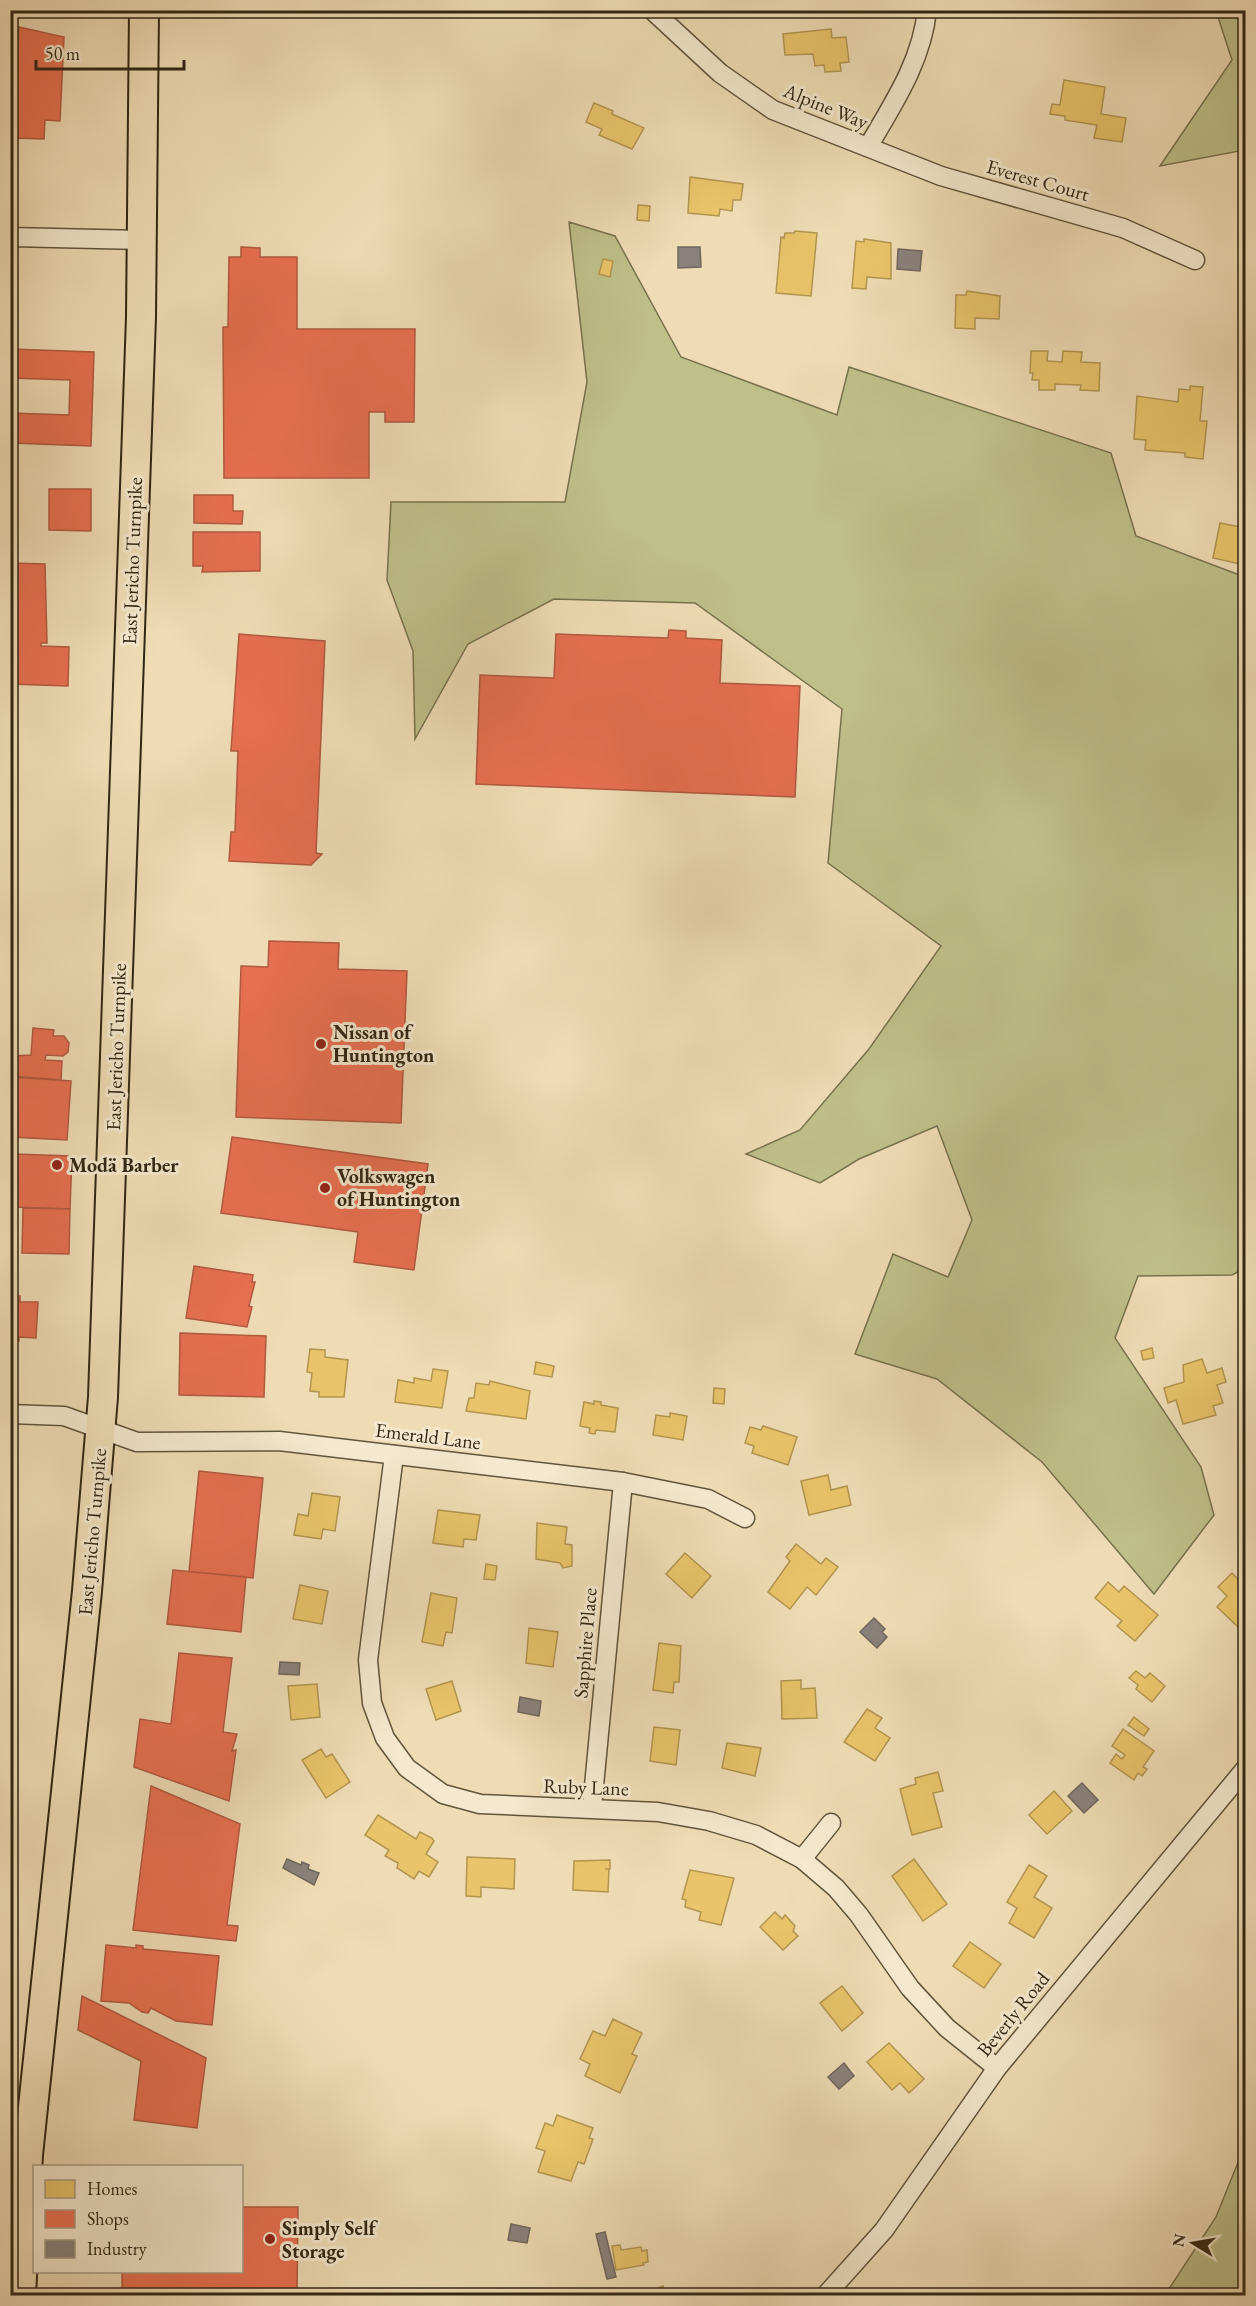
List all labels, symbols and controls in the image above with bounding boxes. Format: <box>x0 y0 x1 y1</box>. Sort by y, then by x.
scale bar <box>36 33 184 71</box>
text: 50 m <box>45 42 80 65</box>
street label: Alpine Way <box>779 77 872 135</box>
street label: Everest Court <box>984 153 1093 207</box>
street label: East Jericho Turnpike <box>116 477 148 645</box>
street label: East Jericho Turnpike <box>100 963 132 1131</box>
place label: Nissan of Huntington <box>333 1019 434 1068</box>
marker: Nissan of Huntington <box>314 1037 328 1051</box>
place label: Modä Barber <box>69 1152 179 1178</box>
marker: Modä Barber <box>50 1158 64 1172</box>
place label: Volkswagen of Huntington <box>337 1163 460 1212</box>
marker: Volkswagen of Huntington <box>318 1181 332 1195</box>
street label: Emerald Lane <box>374 1417 483 1455</box>
street label: East Jericho Turnpike <box>72 1447 112 1617</box>
street label: Sapphire Place <box>567 1586 603 1699</box>
street label: Ruby Lane <box>543 1773 629 1801</box>
street label: Beverly Road <box>971 1966 1056 2062</box>
legend <box>33 2165 243 2273</box>
text: Homes <box>87 2177 138 2200</box>
text: Shops <box>87 2207 129 2230</box>
north arrow <box>1163 2213 1223 2273</box>
place label: Simply Self Storage <box>282 2215 379 2264</box>
marker: Simply Self Storage <box>263 2232 277 2246</box>
text: N <box>1167 2232 1190 2249</box>
text: Industry <box>87 2237 147 2260</box>

